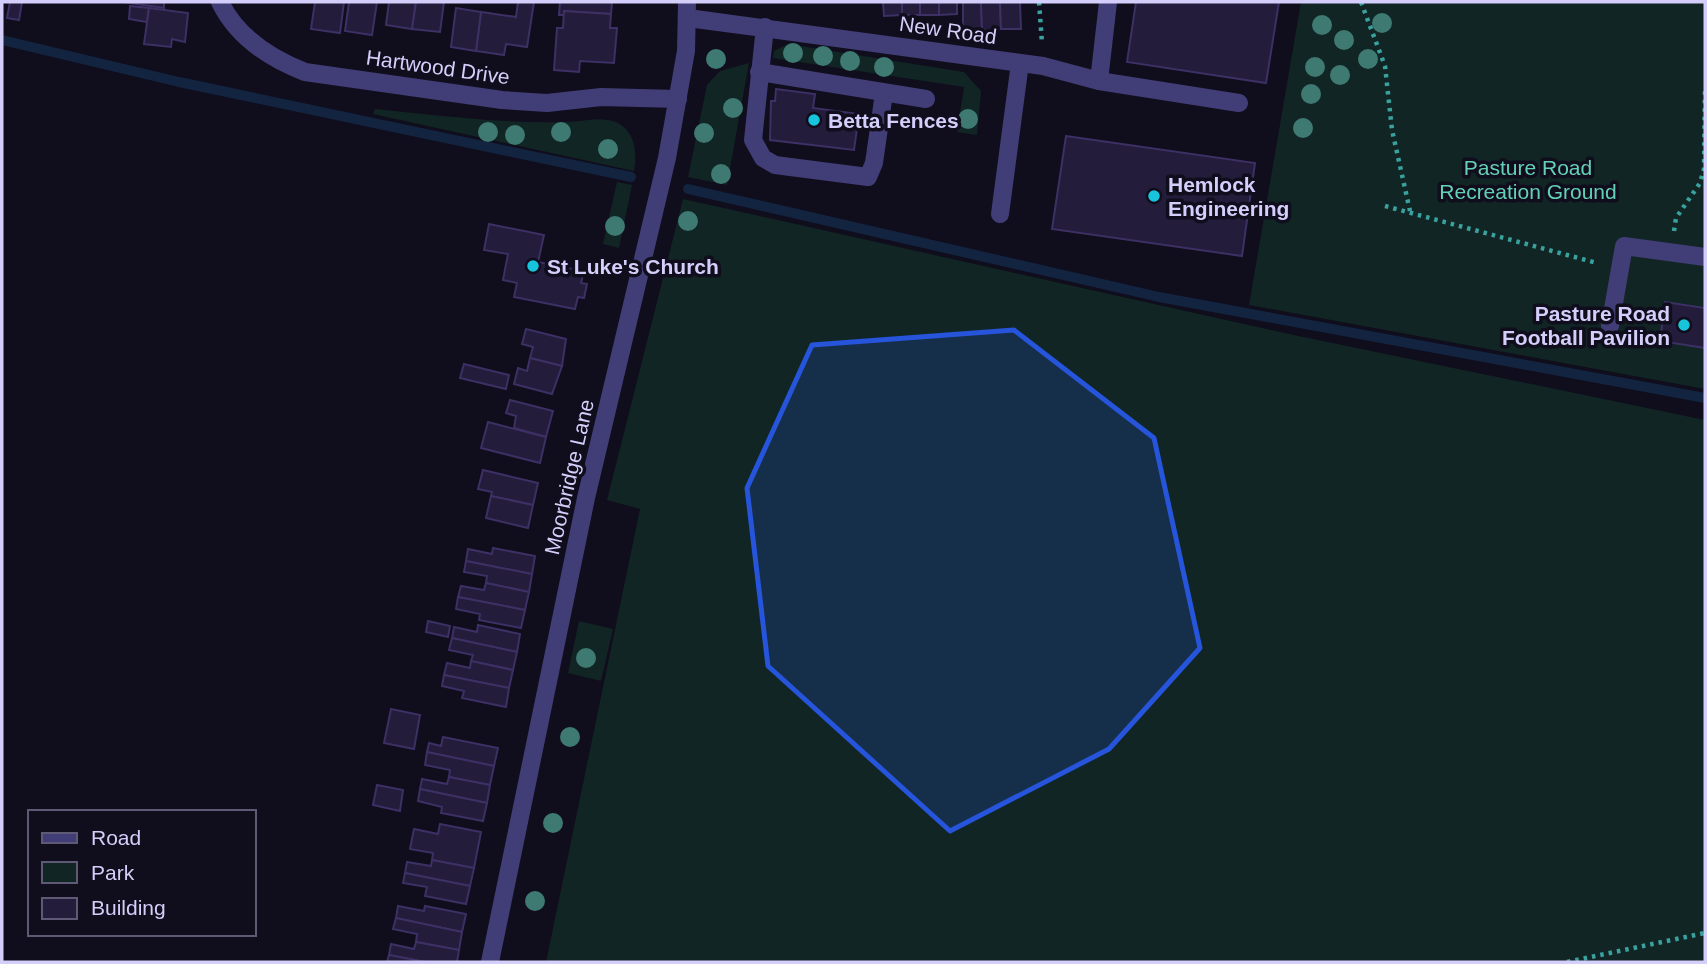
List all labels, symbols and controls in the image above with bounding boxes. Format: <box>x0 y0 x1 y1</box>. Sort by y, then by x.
street label: New Road <box>898 12 998 48</box>
street label: Hartwood Drive <box>365 46 511 88</box>
place label: Betta Fences <box>828 109 959 132</box>
marker: Betta Fences <box>806 112 822 128</box>
park label: Pasture Road Recreation Ground <box>1439 156 1617 203</box>
place label: Hemlock Engineering <box>1168 173 1289 220</box>
marker: Hemlock Engineering <box>1146 188 1162 204</box>
place label: St Luke's Church <box>547 255 719 278</box>
marker: St Luke's Church <box>525 258 541 274</box>
place label: Pasture Road Football Pavilion <box>1502 302 1670 349</box>
marker: Pasture Road Football Pavilion <box>1676 317 1692 333</box>
street label: Moorbridge Lane <box>540 397 598 557</box>
legend <box>28 810 256 936</box>
text: Road <box>91 826 141 849</box>
text: Park <box>91 861 135 884</box>
text: Building <box>91 896 166 919</box>

